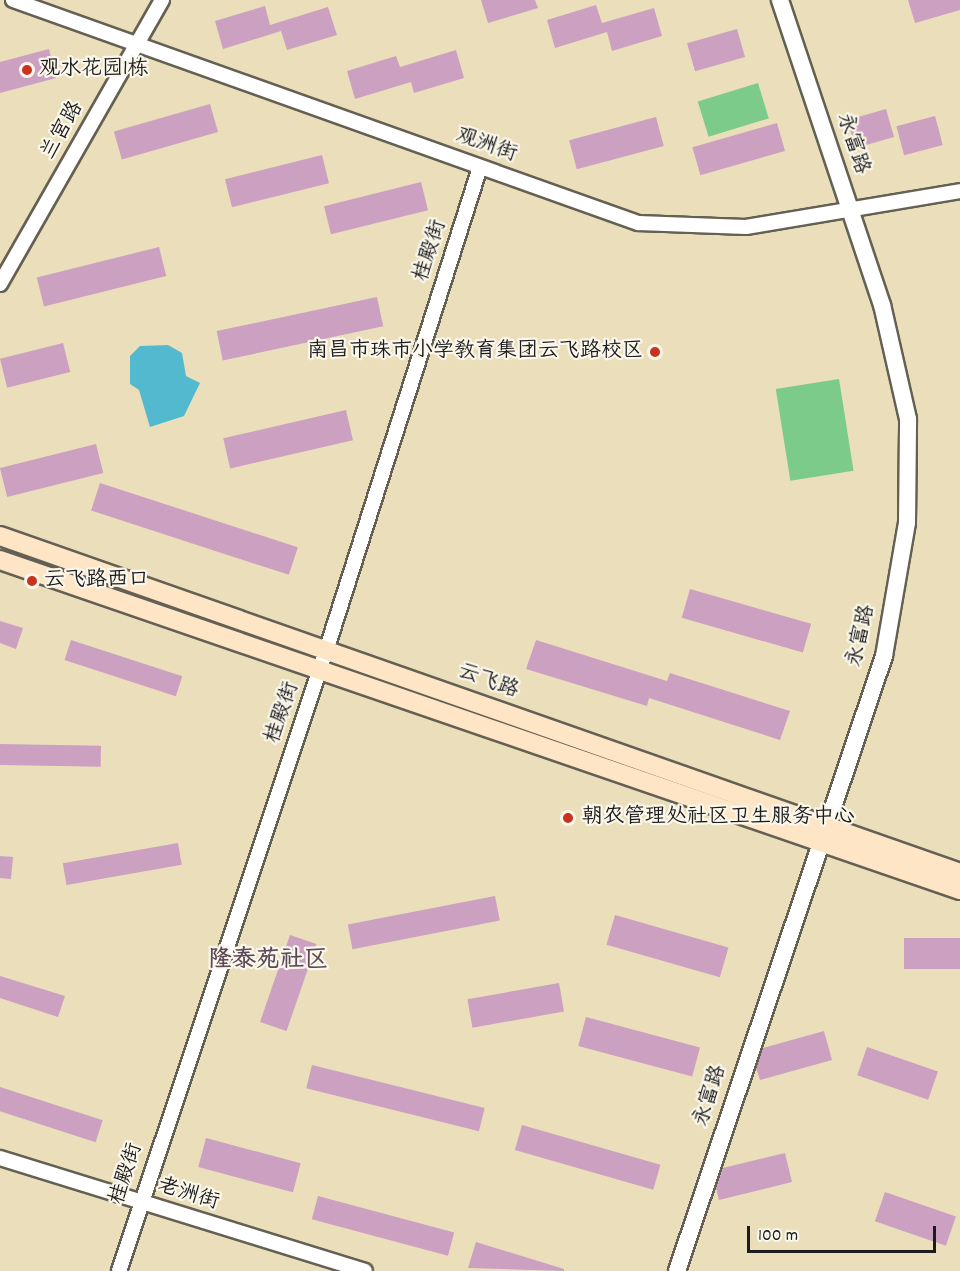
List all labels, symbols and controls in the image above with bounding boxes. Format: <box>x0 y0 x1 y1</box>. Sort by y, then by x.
place label: 观水花园1栋 <box>39 57 149 83</box>
marker: 观水花园1栋 <box>20 63 34 77</box>
street label: 兰宫路 <box>36 97 90 165</box>
street label: 永富路 <box>830 110 874 178</box>
street label: 观洲街 <box>452 124 520 168</box>
street label: 桂殿街 <box>409 217 453 285</box>
place label: 南昌市珠市小学教育集团云飞路校区 <box>307 339 643 365</box>
marker: 南昌市珠市小学教育集团云飞路校区 <box>648 345 662 359</box>
place label: 云飞路西口 <box>44 568 149 594</box>
marker: 云飞路西口 <box>25 574 39 588</box>
street label: 永富路 <box>843 602 881 670</box>
street label: 云飞路 <box>454 659 522 705</box>
street label: 桂殿街 <box>261 679 305 747</box>
place label: 朝农管理处社区卫生服务中心 <box>582 805 855 831</box>
marker: 朝农管理处社区卫生服务中心 <box>559 809 577 827</box>
district label: 隆泰苑社区 <box>208 948 328 976</box>
street label: 永富路 <box>689 1062 733 1130</box>
street label: 桂殿街 <box>105 1140 149 1208</box>
street label: 老洲街 <box>154 1174 222 1216</box>
scale bar <box>750 1214 939 1252</box>
text: 100 m <box>758 1224 798 1249</box>

